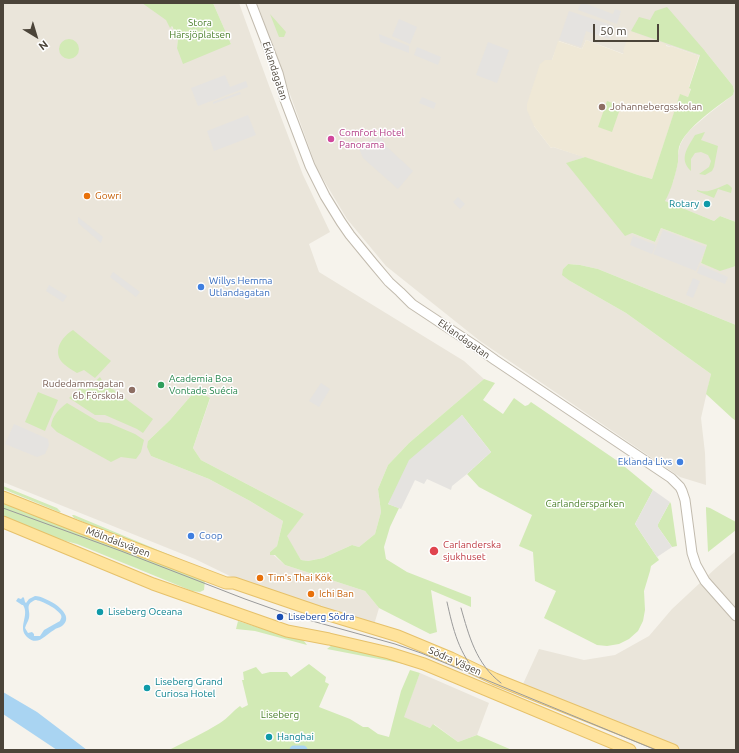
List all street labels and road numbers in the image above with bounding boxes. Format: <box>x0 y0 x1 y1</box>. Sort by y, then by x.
street label: Eklandagatan <box>260 40 290 102</box>
street label: Eklandagatan <box>436 317 492 361</box>
street label: Mölndalsvägen <box>84 524 152 560</box>
street label: Södra Vägen <box>427 644 483 678</box>

